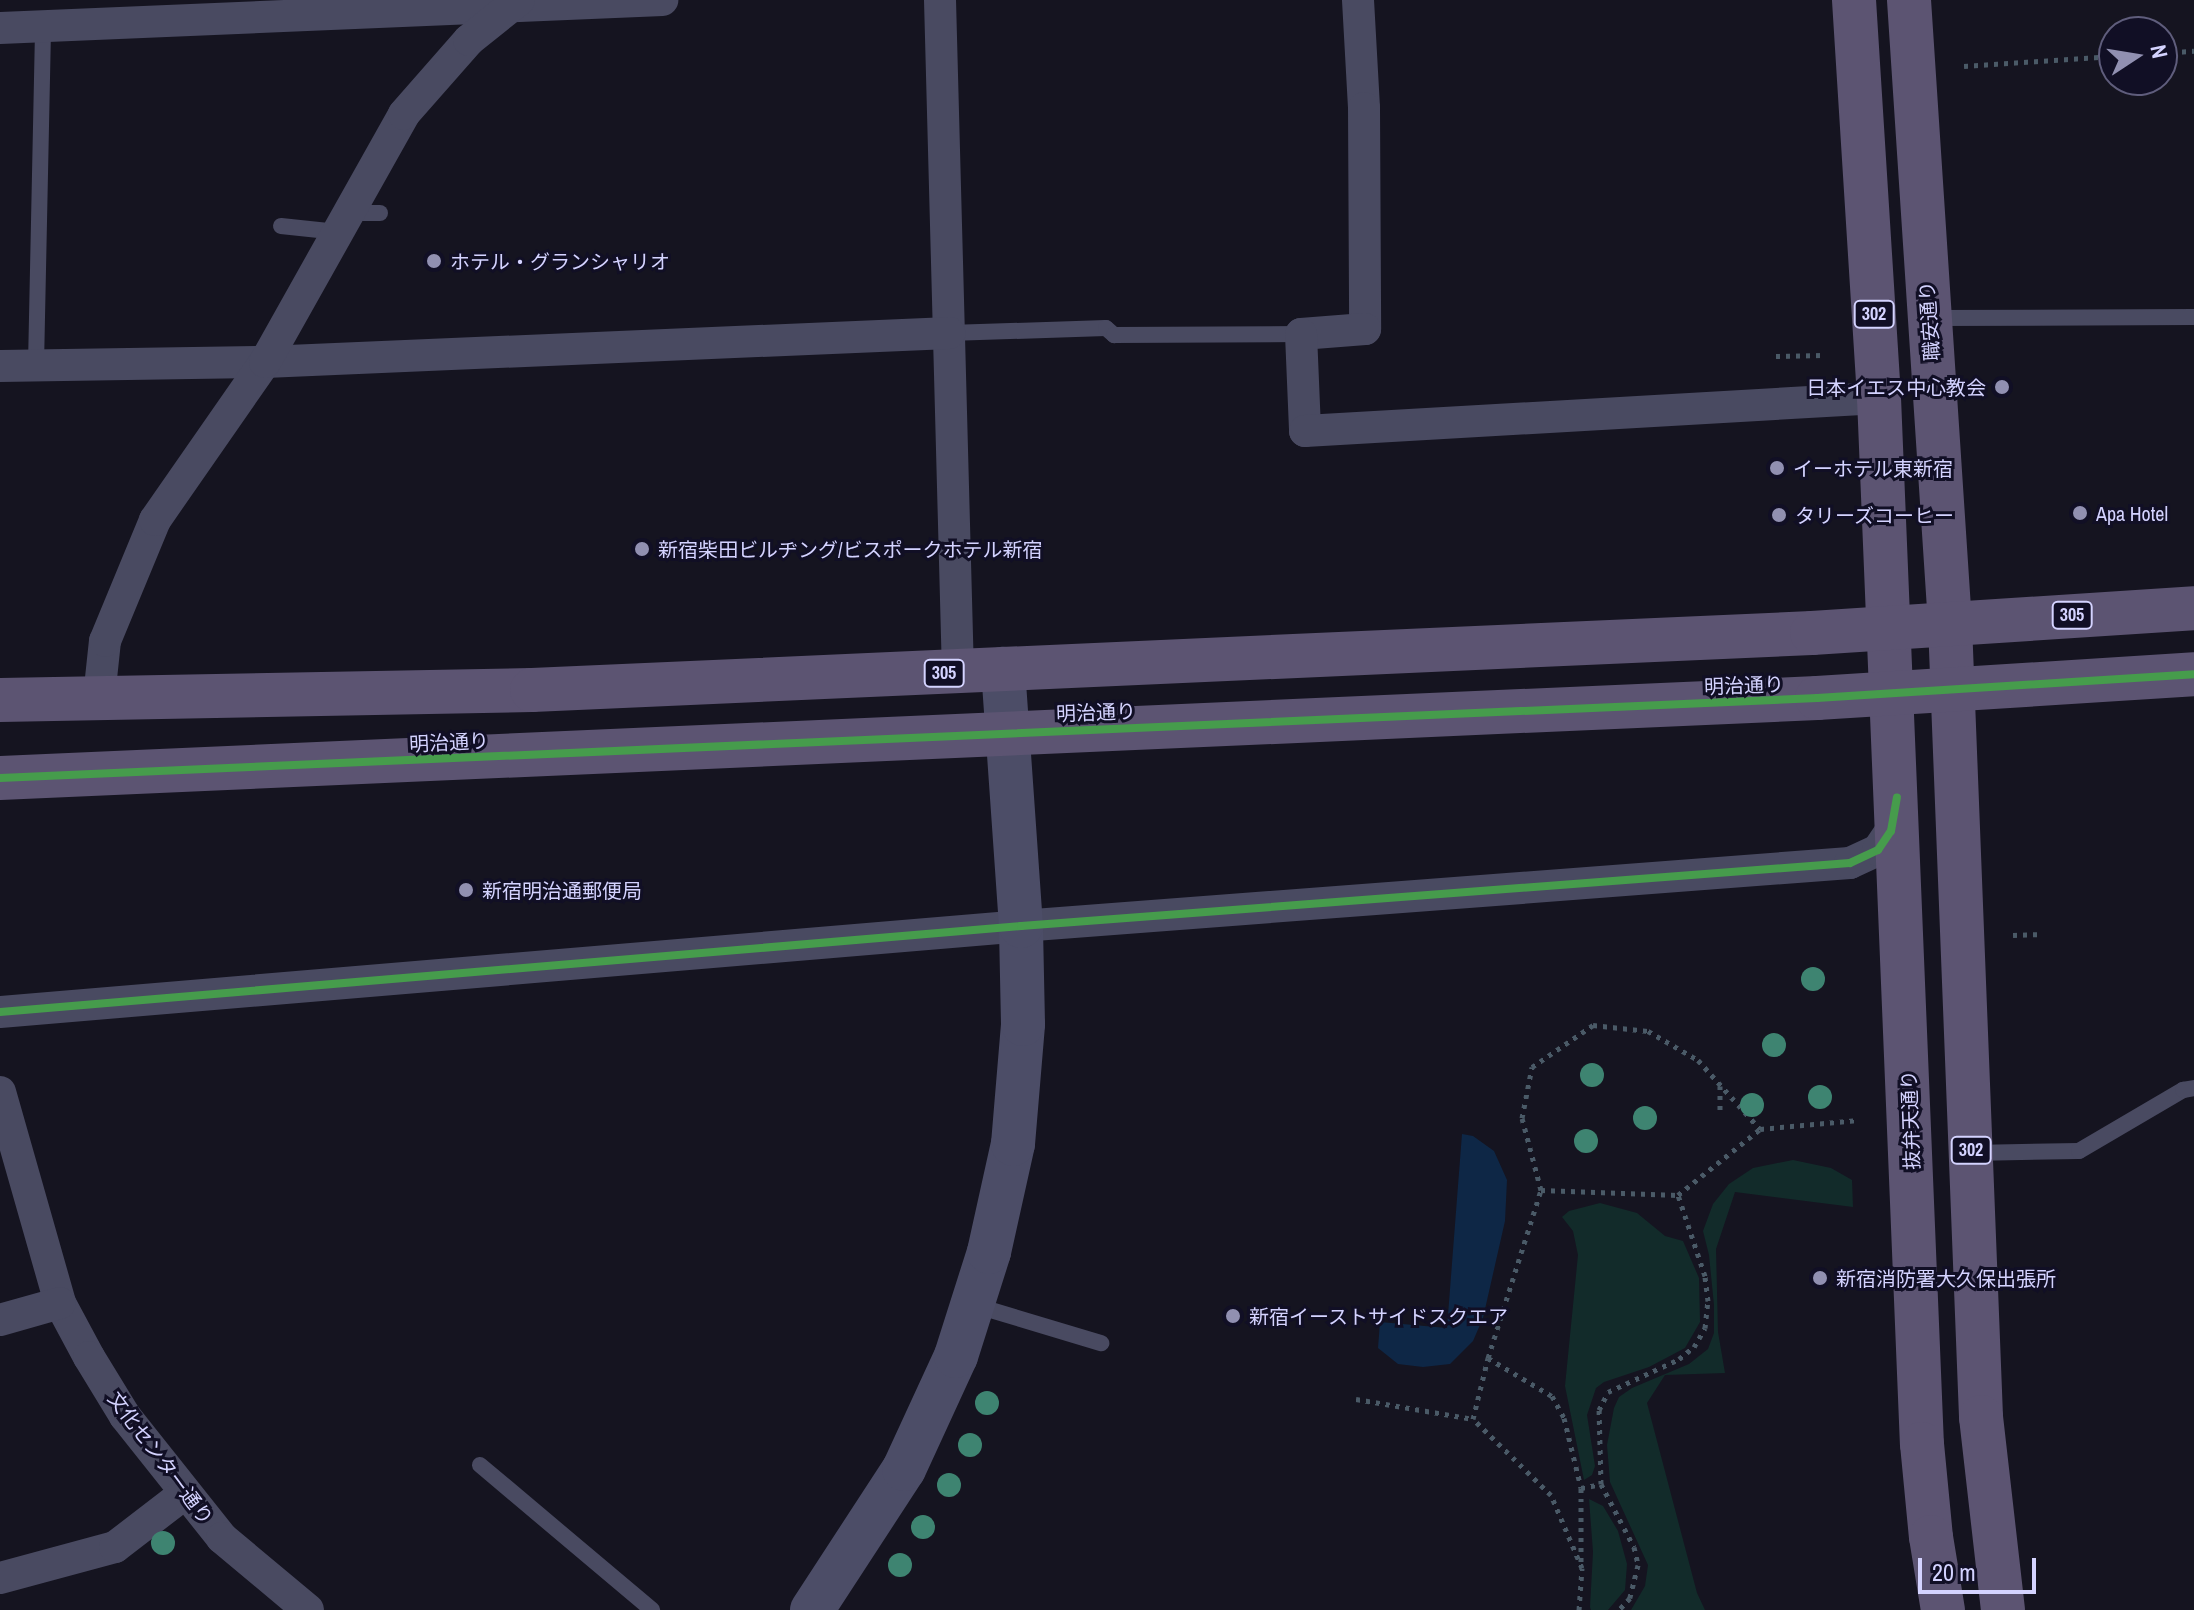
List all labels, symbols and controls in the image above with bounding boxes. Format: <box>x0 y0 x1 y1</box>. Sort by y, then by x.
north arrow <box>2098 16 2178 96</box>
text: N <box>2143 42 2176 61</box>
place label: ホテル・グランシャリオ <box>450 249 670 273</box>
marker: ホテル・グランシャリオ <box>425 252 443 270</box>
street label: 職安通り <box>1914 280 1944 362</box>
road number: 302 <box>1852 300 1896 328</box>
place label: 日本イエス中心教会 <box>1806 375 1986 399</box>
marker: 日本イエス中心教会 <box>1993 378 2011 396</box>
place label: イーホテル東新宿 <box>1793 456 1953 480</box>
marker: イーホテル東新宿 <box>1768 459 1786 477</box>
place label: Apa Hotel <box>2096 501 2168 525</box>
place label: タリーズコーヒー <box>1795 503 1955 527</box>
marker: Apa Hotel <box>2071 504 2089 522</box>
marker: タリーズコーヒー <box>1770 506 1788 524</box>
place label: 新宿柴田ビルヂング/ビスポークホテル新宿 <box>658 537 1043 561</box>
marker: 新宿柴田ビルヂング/ビスポークホテル新宿 <box>633 540 651 558</box>
road number: 305 <box>2050 601 2094 629</box>
road number: 305 <box>922 659 966 687</box>
street label: 明治通り <box>1704 672 1784 698</box>
street label: 明治通り <box>1056 699 1136 725</box>
street label: 明治通り <box>408 728 490 756</box>
place label: 新宿明治通郵便局 <box>482 878 642 902</box>
marker: 新宿明治通郵便局 <box>457 881 475 899</box>
street label: 抜弁天通り <box>1896 1070 1924 1170</box>
road number: 302 <box>1949 1136 1993 1164</box>
place label: 新宿消防署大久保出張所 <box>1836 1266 2056 1290</box>
marker: 新宿消防署大久保出張所 <box>1811 1269 1829 1287</box>
place label: 新宿イーストサイドスクエア <box>1249 1304 1509 1328</box>
marker: 新宿イーストサイドスクエア <box>1224 1307 1242 1325</box>
street label: 文化センター通り <box>103 1387 219 1529</box>
scale bar <box>1922 1542 2040 1592</box>
text: 20 m <box>1932 1556 1976 1588</box>

